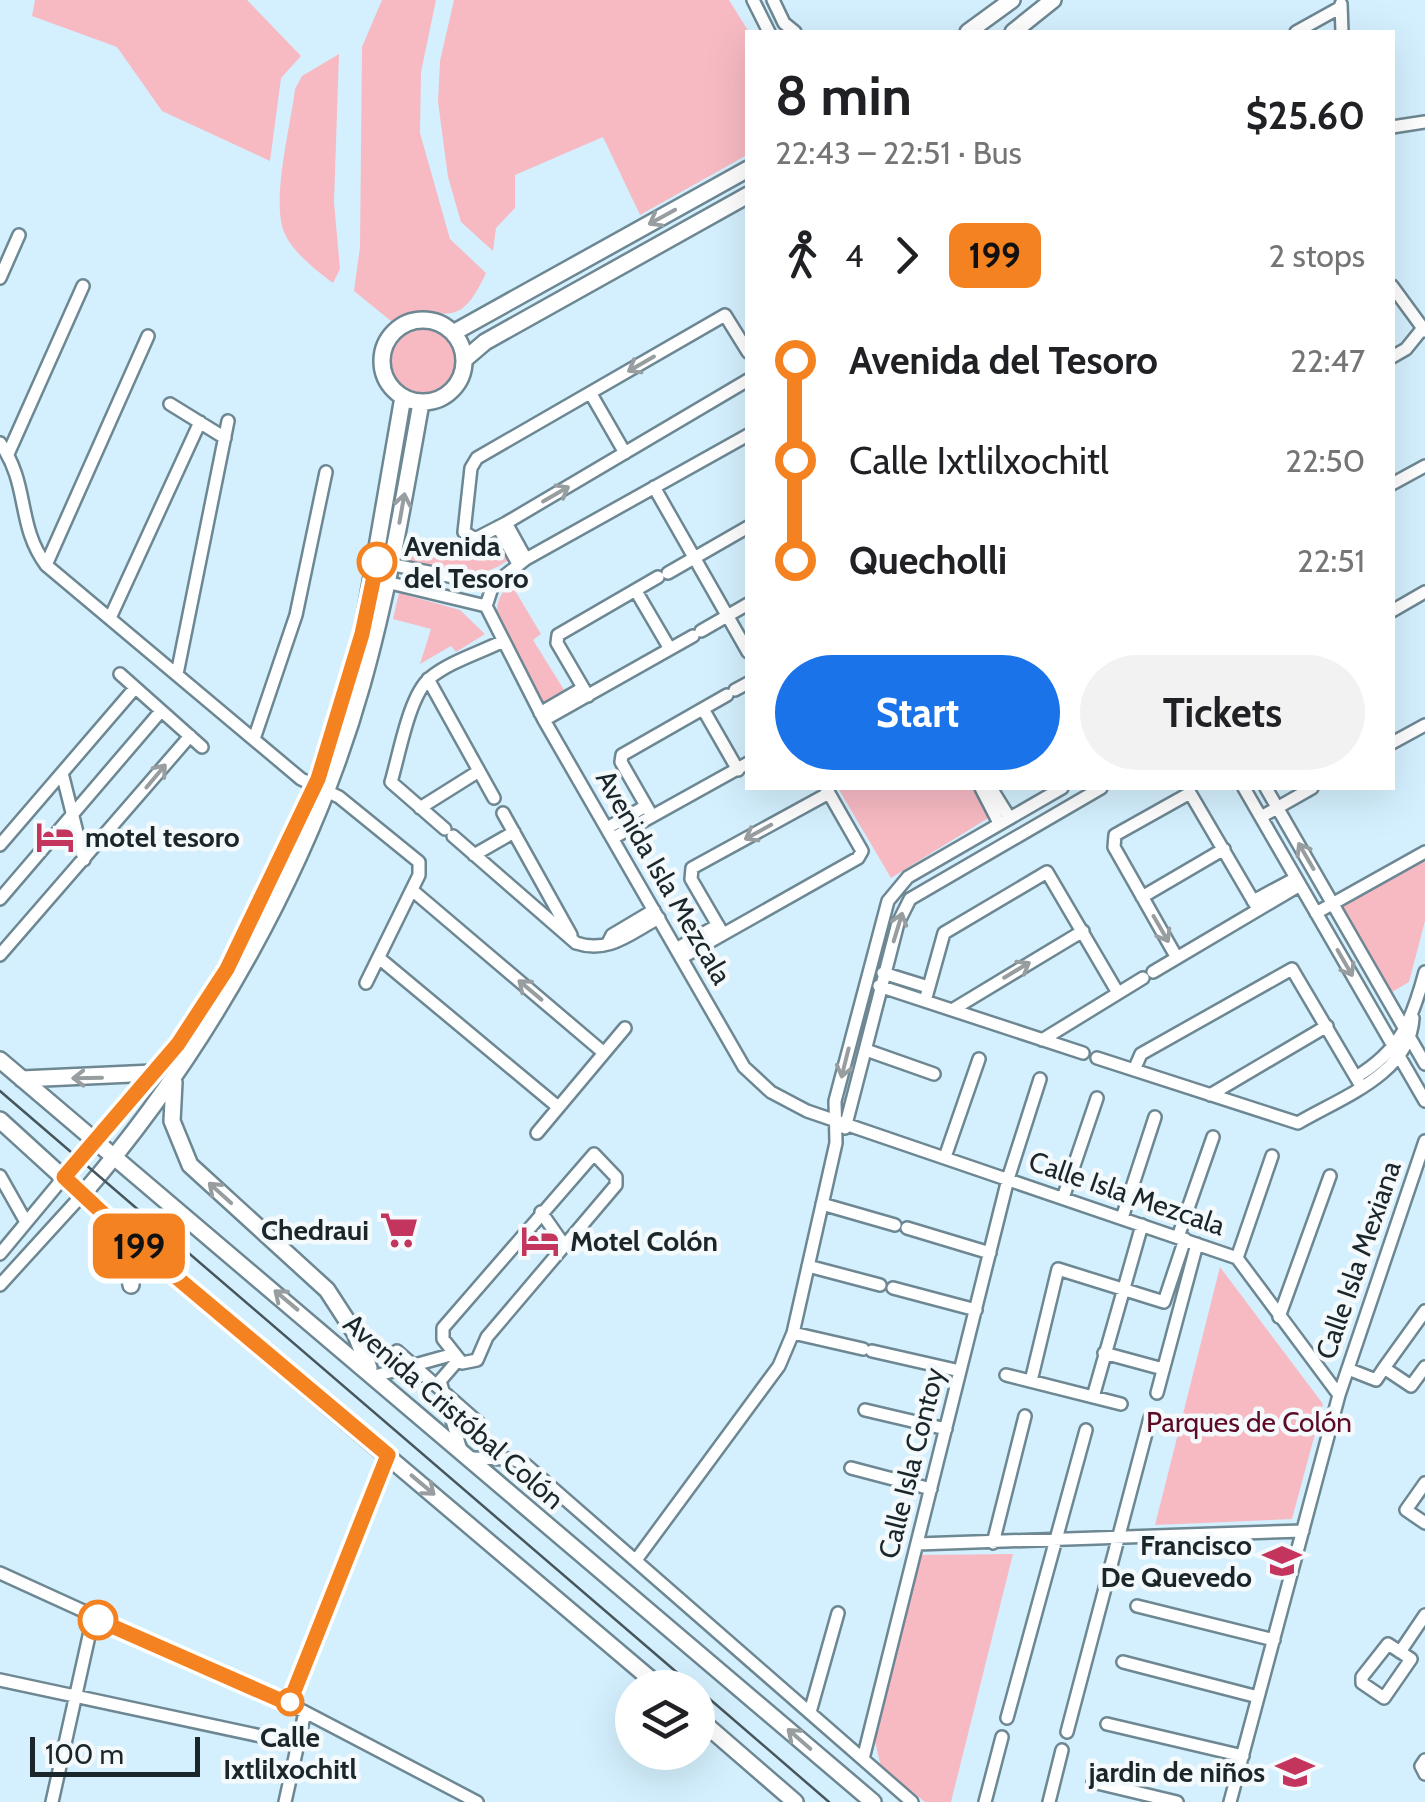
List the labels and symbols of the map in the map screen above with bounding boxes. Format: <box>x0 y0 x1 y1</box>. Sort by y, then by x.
one-way arrow <box>648 207 678 227</box>
one-way arrow <box>627 355 656 375</box>
one-way arrow <box>541 484 570 504</box>
one-way arrow <box>393 492 412 525</box>
place label: Avenida del Tesoro <box>404 529 529 595</box>
marker: Avenida del Tesoro <box>358 543 396 581</box>
one-way arrow <box>144 764 167 789</box>
street label: Avenida Isla Mezcala <box>589 764 739 991</box>
hotel icon: motel tesoro <box>34 816 76 858</box>
place label: motel tesoro <box>85 820 240 854</box>
one-way arrow <box>743 823 773 842</box>
one-way arrow <box>1295 842 1315 871</box>
one-way arrow <box>890 912 908 944</box>
one-way arrow <box>1151 914 1171 943</box>
one-way arrow <box>1335 948 1355 977</box>
one-way arrow <box>1002 960 1031 981</box>
one-way arrow <box>517 979 543 1001</box>
one-way arrow <box>835 1046 853 1078</box>
one-way arrow <box>71 1068 104 1088</box>
street label: Calle Isla Mezcala <box>1025 1144 1230 1243</box>
street label: Calle Isla Mexiana <box>1308 1156 1408 1364</box>
one-way arrow <box>209 1181 233 1205</box>
supermarket icon: Chedraui <box>378 1209 420 1251</box>
place label: Chedraui <box>261 1213 369 1247</box>
line badge: 199 <box>82 1214 196 1278</box>
hotel icon: Motel Colón <box>519 1220 561 1262</box>
place label: Motel Colón <box>570 1224 718 1258</box>
one-way arrow <box>273 1289 299 1311</box>
street label: Avenida Cristóbal Colón <box>337 1306 571 1516</box>
street label: Calle Isla Contoy <box>871 1364 951 1562</box>
park label: Parques de Colón <box>1146 1405 1352 1439</box>
one-way arrow <box>410 1473 436 1495</box>
place label: Francisco De Quevedo <box>1100 1528 1252 1594</box>
school or university icon: Francisco De Quevedo <box>1261 1540 1303 1582</box>
unlabelled marker <box>79 1601 117 1639</box>
marker: Calle Ixtlilxochitl <box>277 1689 303 1715</box>
place label: Calle Ixtlilxochitl <box>223 1720 357 1786</box>
one-way arrow <box>787 1727 812 1750</box>
scale bar <box>30 1732 200 1776</box>
school or university icon: jardin de niños <box>1274 1751 1316 1793</box>
place label: jardin de niños <box>1088 1755 1265 1789</box>

